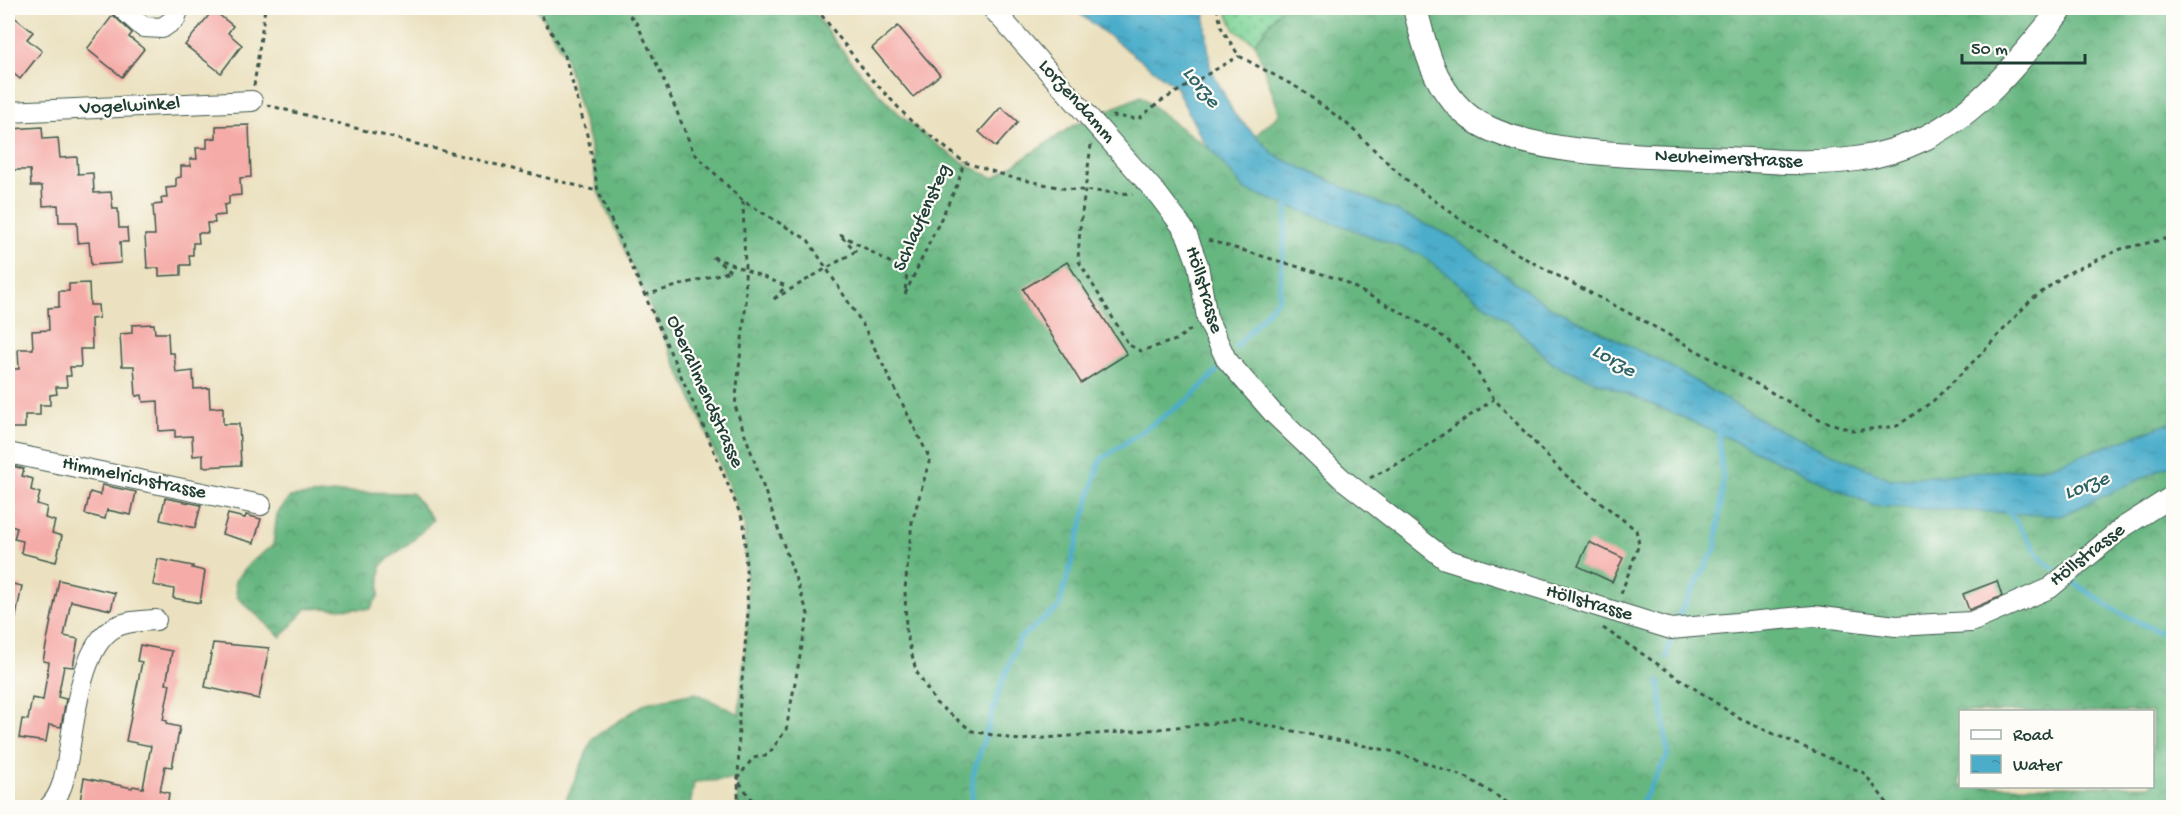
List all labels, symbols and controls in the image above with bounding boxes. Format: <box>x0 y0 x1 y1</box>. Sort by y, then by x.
scale bar <box>1962 27 2085 65</box>
text: 50 m <box>1971 40 2008 61</box>
street label: Lorzendamm <box>1032 55 1120 149</box>
water label: Lorze <box>1176 62 1225 115</box>
street label: Vogelwinkel <box>78 93 181 121</box>
street label: Neuheimerstrasse <box>1654 145 1804 174</box>
street label: Schlaufensteg <box>889 161 957 275</box>
street label: Höllstrasse <box>1179 244 1227 337</box>
street label: Oberallmendstrasse <box>660 312 748 472</box>
water label: Lorze <box>1587 340 1640 385</box>
street label: Himmelrichstrasse <box>60 453 209 506</box>
water label: Lorze <box>2061 467 2114 507</box>
street label: Höllstrasse <box>2046 519 2131 593</box>
street label: Höllstrasse <box>1543 581 1636 628</box>
legend <box>1959 710 2154 788</box>
text: Road <box>2013 726 2054 747</box>
text: Water <box>2013 756 2063 777</box>

